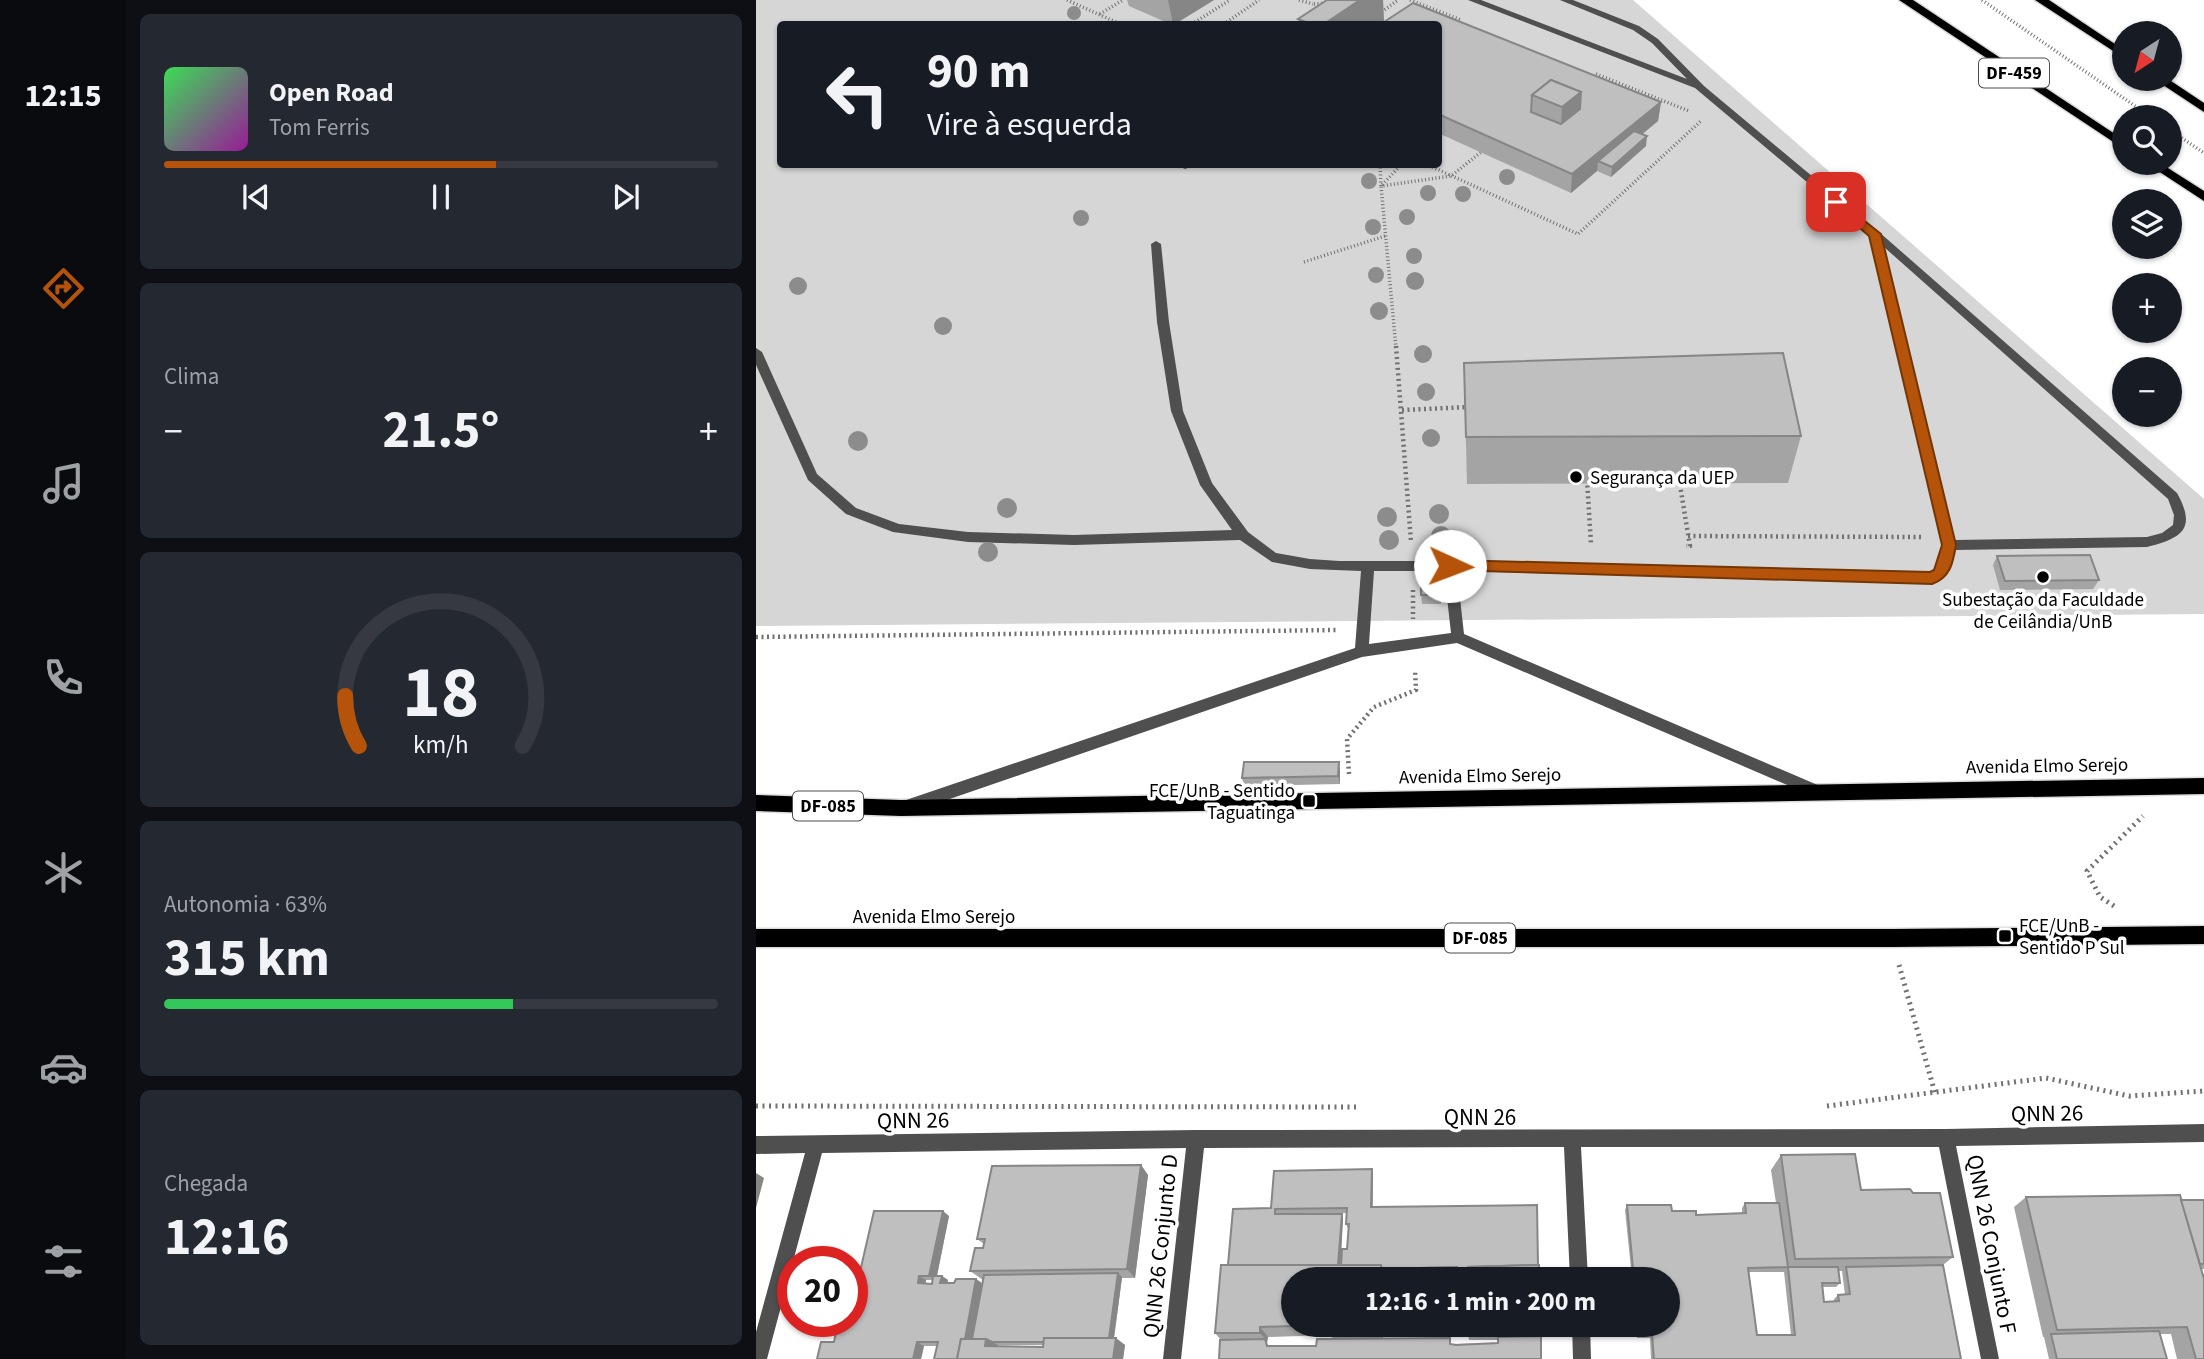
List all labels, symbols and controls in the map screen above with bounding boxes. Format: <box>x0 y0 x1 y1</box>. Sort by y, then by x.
north arrow <box>2112 21 2182 91</box>
map controls <box>2112 21 2182 427</box>
text: 90 m <box>927 37 1031 107</box>
icon: left <box>812 49 903 140</box>
road number: DF-459 <box>1979 58 2049 88</box>
text: 12:15 <box>24 73 102 119</box>
text: Open Road <box>269 74 394 111</box>
text: Vire à esquerda <box>927 102 1132 148</box>
button: search <box>2112 105 2182 175</box>
text: Tom Ferris <box>269 111 370 144</box>
pin <box>1806 172 1866 232</box>
icon: previous <box>237 178 275 216</box>
icon: pause <box>422 178 460 216</box>
icon: next <box>607 178 645 216</box>
icon: arrive <box>1817 183 1855 221</box>
button: layers <box>2112 189 2182 259</box>
icon: directions <box>39 264 88 313</box>
button: + <box>2112 273 2182 343</box>
button: − <box>2112 357 2182 427</box>
text: Clima <box>164 360 219 393</box>
text: 21.5° <box>383 394 499 468</box>
text: − <box>164 405 183 459</box>
text: + <box>699 405 718 459</box>
icon: music <box>39 459 88 508</box>
place label: Segurança da UEP <box>1590 465 1734 492</box>
marker: Segurança da UEP <box>1568 469 1584 485</box>
position arrow <box>1413 529 1487 603</box>
marker: Subestação da Faculdade de Ceilândia/UnB <box>2035 569 2051 585</box>
place label: Subestação da Faculdade de Ceilândia/UnB <box>1942 587 2144 636</box>
text: 18 <box>403 641 479 745</box>
icon: phone <box>39 653 88 702</box>
text: km/h <box>413 726 469 762</box>
street label: Avenida Elmo Serejo <box>1966 752 2128 781</box>
street label: Avenida Elmo Serejo <box>1399 762 1561 791</box>
place label: FCE/UnB - Sentido Taguatinga <box>1149 778 1295 827</box>
road number: DF-085 <box>793 792 863 820</box>
marker: FCE/UnB - Sentido Taguatinga <box>1301 793 1317 809</box>
icon: climate <box>39 848 88 897</box>
text: Autonomia · 63% <box>164 888 327 921</box>
street label: Avenida Elmo Serejo <box>853 904 1015 931</box>
place label: FCE/UnB - Sentido P Sul <box>2019 913 2125 962</box>
text: 315 km <box>164 922 330 996</box>
road number: DF-085 <box>1445 923 1515 953</box>
marker: FCE/UnB - Sentido P Sul <box>1997 928 2013 944</box>
icon: car <box>39 1043 88 1092</box>
street label: QNN 26 <box>2010 1096 2084 1131</box>
street label: QNN 26 <box>1444 1101 1516 1134</box>
street label: QNN 26 <box>876 1103 950 1138</box>
street label: QNN 26 Conjunto D <box>1134 1152 1187 1340</box>
street label: QNN 26 Conjunto F <box>1958 1152 2025 1337</box>
text: Chegada <box>164 1167 248 1200</box>
text: 12:16 <box>164 1201 289 1275</box>
icon: filters <box>39 1237 88 1286</box>
speed limit sign: 20 <box>777 1246 868 1337</box>
text: 12:16 · 1 min · 200 m <box>1365 1283 1596 1320</box>

